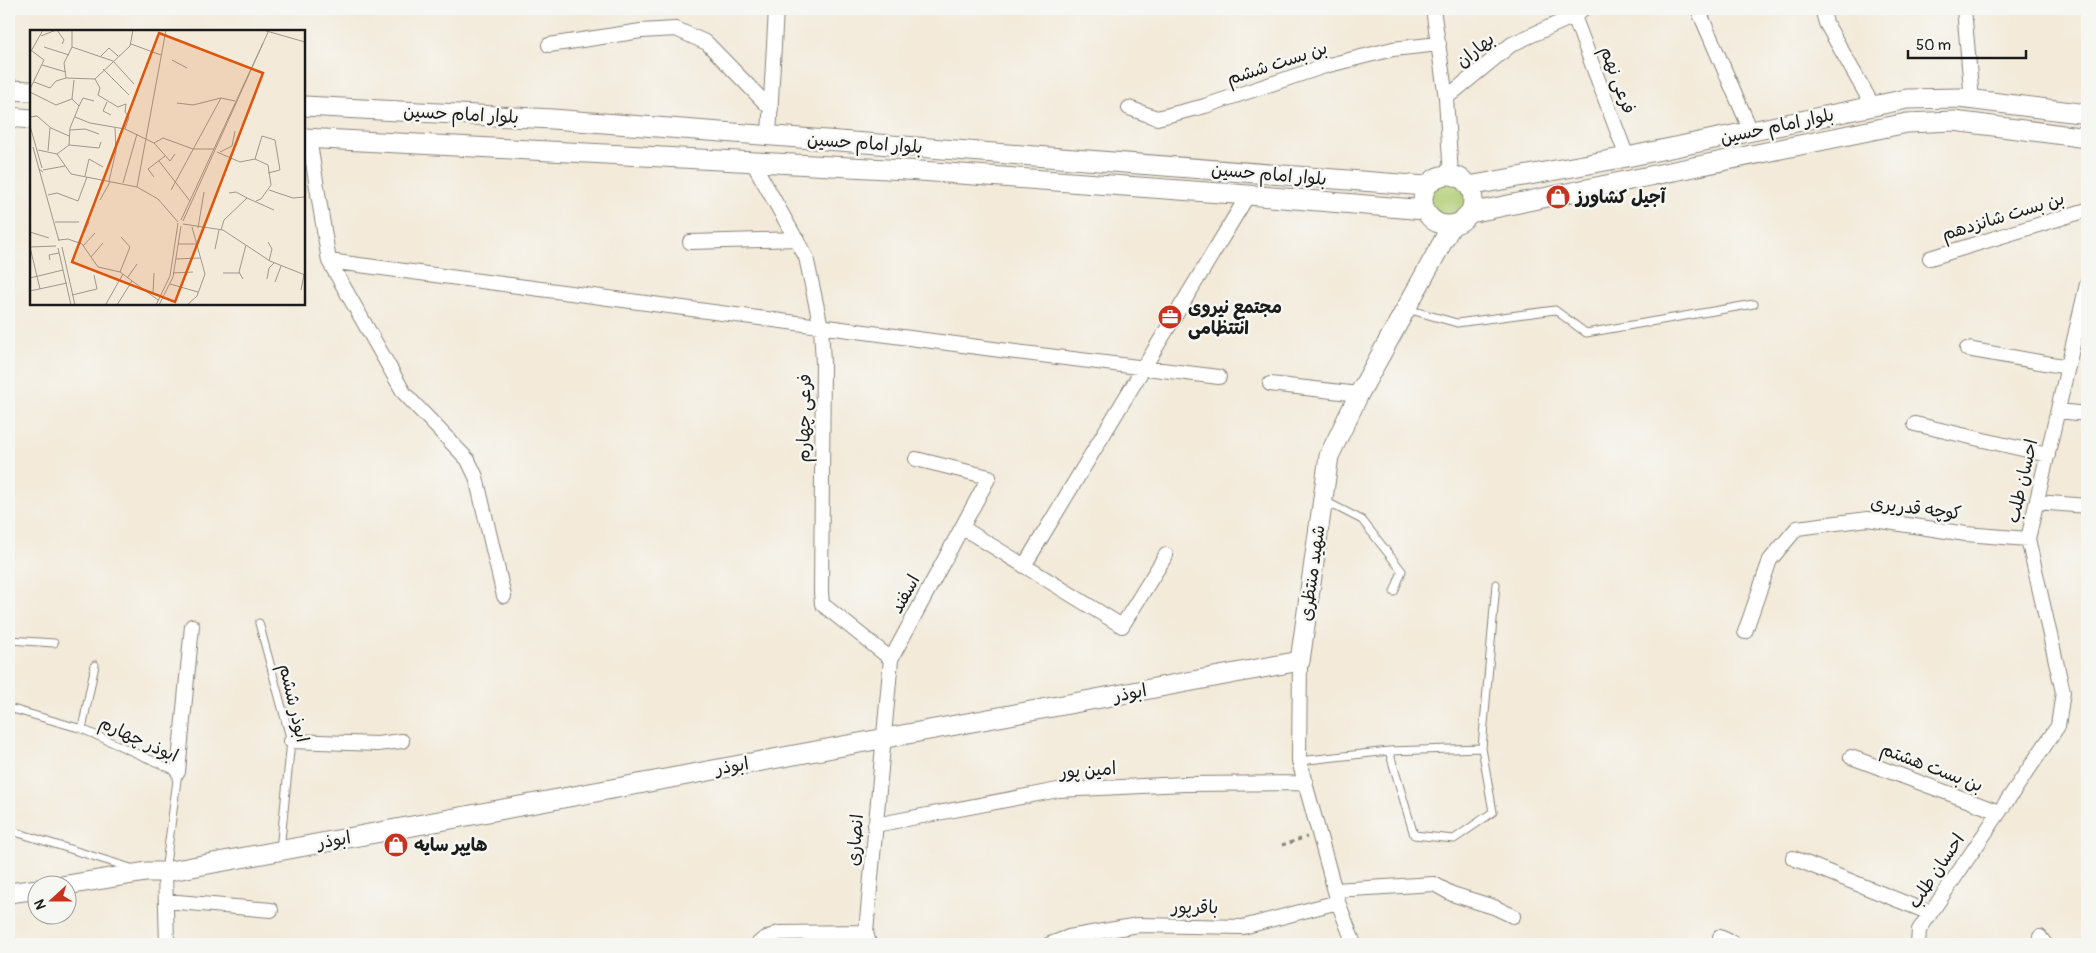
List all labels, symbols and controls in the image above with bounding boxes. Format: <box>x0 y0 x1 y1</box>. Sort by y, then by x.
street label: بهاران <box>1451 28 1499 73</box>
scale bar <box>1908 28 2026 60</box>
inset map <box>30 30 305 305</box>
street label: بن بست ششم <box>1224 36 1331 92</box>
text: 50 m <box>1916 36 1951 55</box>
street label: فرعی نهم <box>1593 43 1640 118</box>
street label: بلوار امام حسین <box>402 100 519 131</box>
street label: بلوار امام حسین <box>1718 103 1837 152</box>
street label: بلوار امام حسین <box>806 128 924 161</box>
street label: بلوار امام حسین <box>1210 158 1328 193</box>
shop icon: آجیل کشاورز <box>1545 184 1571 210</box>
place label: آجیل کشاورز <box>1574 186 1667 209</box>
street label: بن بست شانزدهم <box>1939 187 2068 248</box>
place label: مجتمع نیروی انتتظامی <box>1188 296 1282 340</box>
office icon: مجتمع نیروی انتتظامی <box>1157 304 1183 330</box>
street label: فرعی چهارم <box>792 374 819 463</box>
street label: احسان طلب <box>2002 437 2043 525</box>
street label: کوچه قدریری <box>1869 492 1963 526</box>
street label: شهید منتظری <box>1294 524 1331 622</box>
street label: اسفند <box>885 571 925 618</box>
street label: ابوذر ششم <box>271 662 314 745</box>
street label: ابوذر <box>1110 679 1149 708</box>
street label: ابوذر چهارم <box>95 711 182 770</box>
street label: بن بست هشتم <box>1877 737 1986 799</box>
street label: ابوذر <box>712 752 751 781</box>
street label: امین پور <box>1057 757 1117 784</box>
street label: انصاری <box>842 813 869 867</box>
street label: ابوذر <box>314 826 353 855</box>
street label: احسان طلب <box>1903 829 1970 913</box>
shop icon: هایپر‌ سایه <box>383 832 409 858</box>
place label: هایپر‌ سایه <box>414 834 488 857</box>
north arrow <box>28 876 78 926</box>
street label: باقرپور <box>1169 896 1219 919</box>
text: N <box>31 897 50 912</box>

